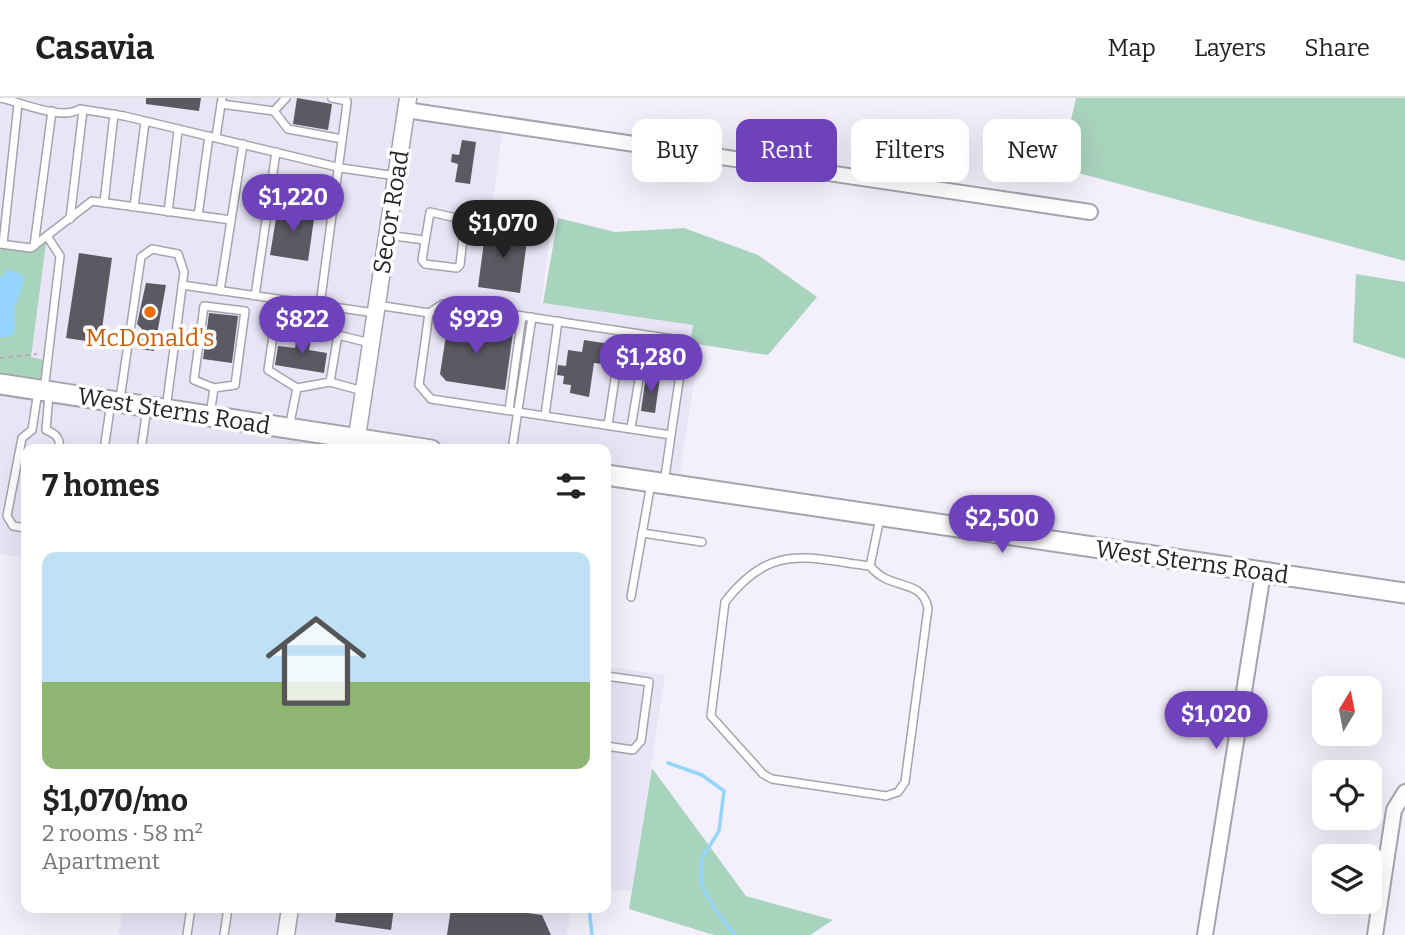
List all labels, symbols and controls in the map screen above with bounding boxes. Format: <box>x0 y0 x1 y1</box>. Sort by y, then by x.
text: Casavia <box>35 28 154 68</box>
text: Map <box>1108 34 1156 62</box>
text: Layers <box>1194 34 1266 62</box>
text: Share <box>1304 34 1370 62</box>
chip: Buy <box>632 119 722 182</box>
chip: Rent <box>736 119 837 182</box>
chip: Filters <box>851 119 969 182</box>
chip: New <box>983 119 1081 182</box>
street label: Secor Road <box>367 148 415 276</box>
pin: $1,220 <box>236 174 350 234</box>
text: $1,220 <box>258 183 328 211</box>
pin: $1,070 <box>446 200 560 260</box>
text: $1,070 <box>468 209 538 237</box>
pin: $822 <box>261 296 343 356</box>
pin: $929 <box>435 296 517 356</box>
marker: McDonald's <box>142 304 158 320</box>
text: $822 <box>275 305 329 333</box>
text: $929 <box>449 305 503 333</box>
place label: McDonald's <box>86 324 214 352</box>
pin: $1,280 <box>594 334 708 394</box>
text: $1,280 <box>615 343 687 371</box>
street label: West Sterns Road <box>76 382 272 440</box>
icon: filters <box>552 467 590 505</box>
text: 7 homes <box>42 468 160 504</box>
pin: $2,500 <box>945 496 1059 555</box>
text: $2,500 <box>965 504 1039 532</box>
street label: West Sterns Road <box>1094 535 1290 589</box>
icon: home <box>253 598 379 724</box>
north arrow <box>1312 676 1382 746</box>
map controls <box>1312 676 1382 914</box>
pin: $1,020 <box>1159 692 1273 751</box>
text: $1,020 <box>1181 700 1251 728</box>
button: locate <box>1312 760 1382 830</box>
text: $1,070/mo <box>42 783 188 819</box>
text: 2 rooms · 58 m² <box>42 819 203 847</box>
button: layers <box>1312 844 1382 914</box>
text: Apartment <box>42 847 160 875</box>

